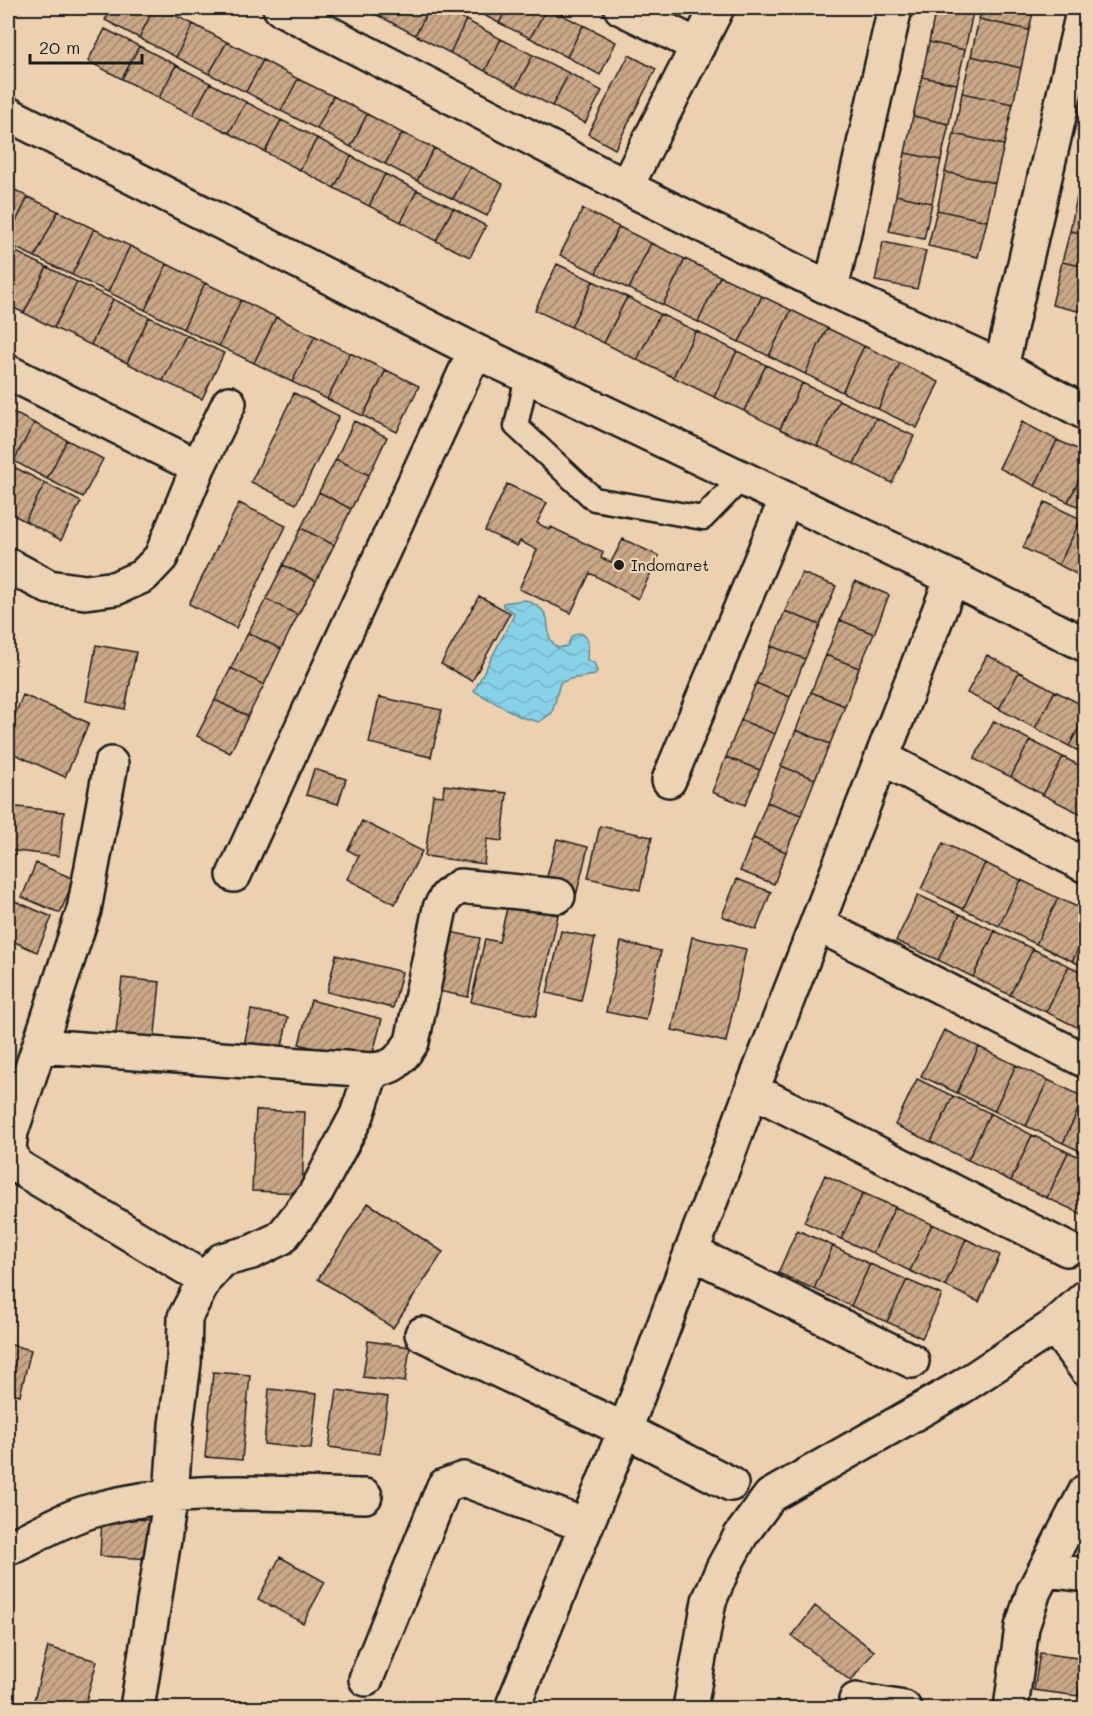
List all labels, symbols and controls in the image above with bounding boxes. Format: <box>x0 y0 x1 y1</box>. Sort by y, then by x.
scale bar <box>30 27 142 65</box>
text: 20 m <box>39 35 80 59</box>
place label: Indomaret <box>631 555 709 575</box>
marker: Indomaret <box>612 558 626 572</box>

